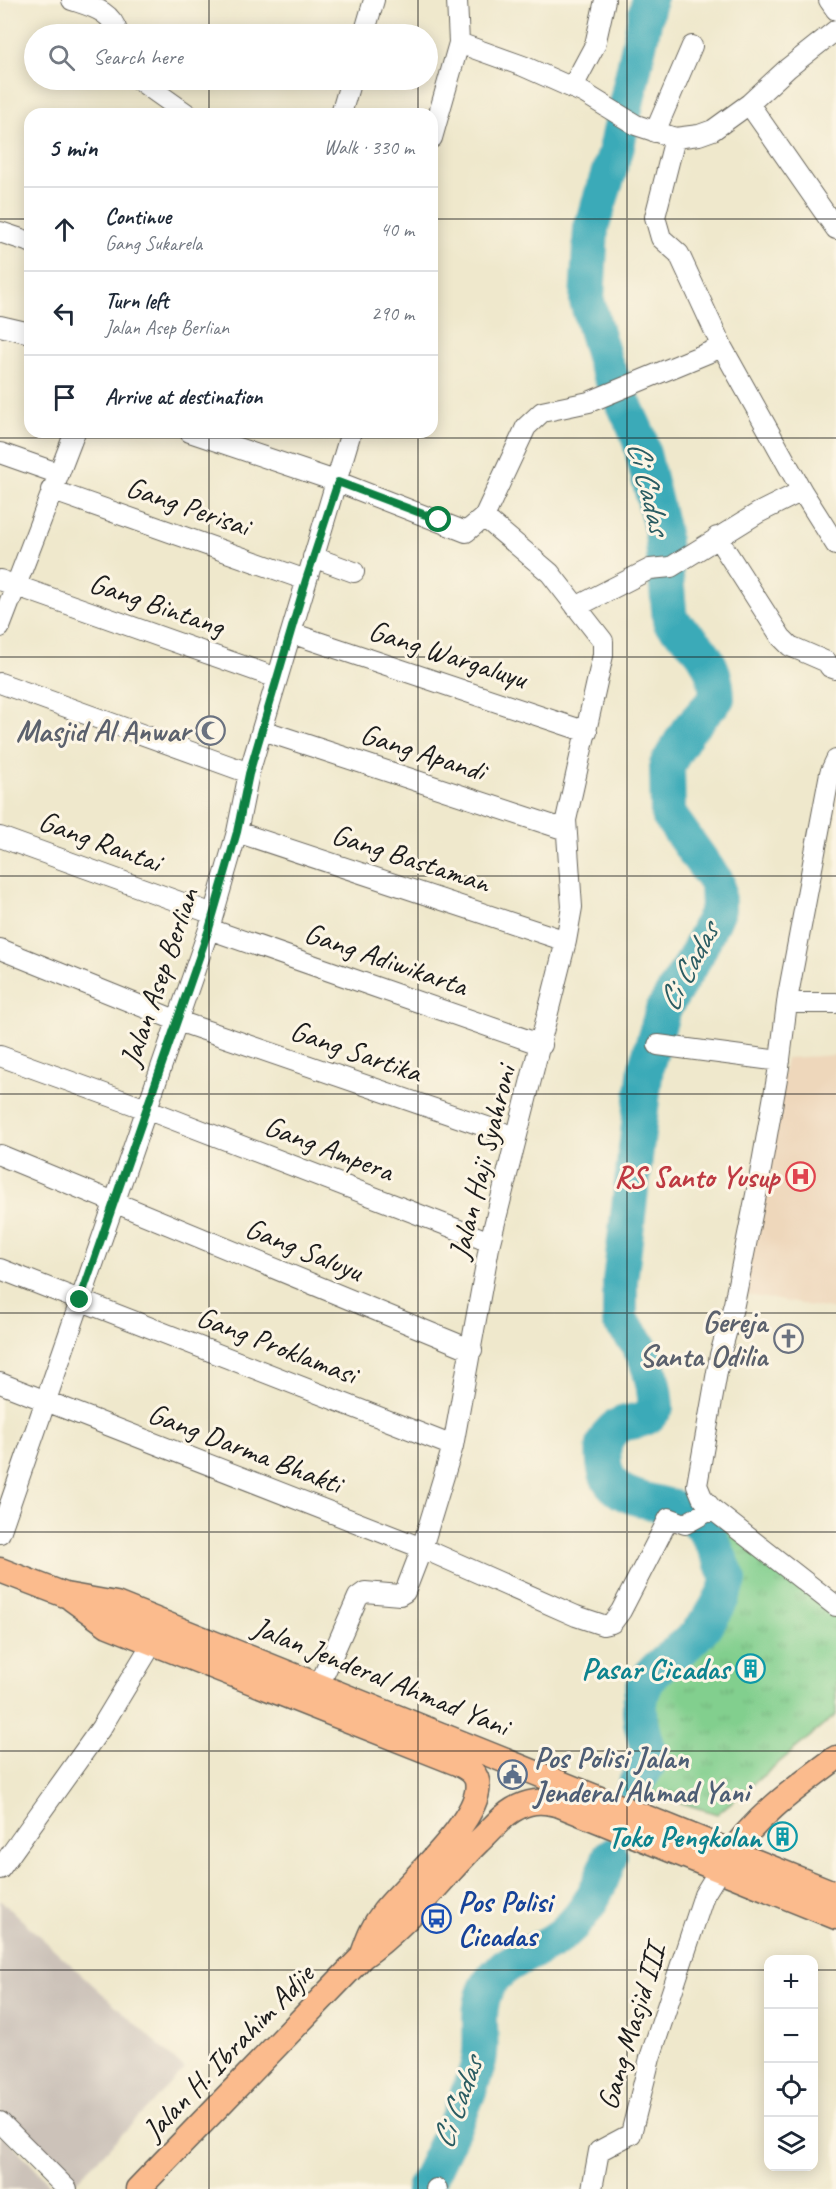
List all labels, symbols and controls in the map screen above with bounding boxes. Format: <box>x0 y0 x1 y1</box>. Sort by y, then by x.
search box <box>24 24 438 90</box>
icon: search <box>45 41 78 74</box>
text: Search here <box>93 43 183 71</box>
text: 5 min <box>48 131 97 164</box>
text: Walk · 330 m <box>324 135 414 160</box>
text: Continue <box>105 203 171 231</box>
icon: ahead <box>48 213 81 246</box>
text: 40 m <box>380 217 414 242</box>
text: Gang Sukarela <box>105 231 202 256</box>
text: Turn left <box>105 287 169 315</box>
icon: left <box>48 297 81 330</box>
text: 290 m <box>371 301 414 326</box>
text: Jalan Asep Berlian <box>105 315 229 340</box>
icon: arrive <box>48 381 81 414</box>
text: Arrive at destination <box>105 383 262 411</box>
water label: Ci Cadas <box>618 437 681 542</box>
street label: Gang Perisai <box>121 467 258 546</box>
route start <box>425 506 451 532</box>
street label: Gang Bintang <box>85 563 232 646</box>
street label: Gang Wargaluyu <box>364 611 534 698</box>
place label: Masjid Al Anwar <box>16 712 193 750</box>
street label: Gang Apandi <box>356 714 493 791</box>
mosque icon: Masjid Al Anwar <box>195 715 227 747</box>
street label: Gang Rantai <box>34 801 170 882</box>
street label: Gang Bastaman <box>327 815 496 902</box>
street label: Jalan Asep Berlian <box>110 881 208 1073</box>
water label: Ci Cadas <box>648 912 730 1018</box>
street label: Gang Adiwikarta <box>300 913 474 1005</box>
street label: Gang Sartika <box>285 1011 428 1092</box>
street label: Jalan Haji Syahroni <box>439 1058 525 1265</box>
street label: Gang Ampera <box>259 1106 401 1191</box>
place label: RS Santo Yusup <box>614 1158 782 1196</box>
hospital icon: RS Santo Yusup <box>784 1161 816 1193</box>
street label: Gang Saluyu <box>240 1208 370 1290</box>
route end <box>66 1286 92 1312</box>
street label: Gang Proklamasi <box>192 1297 366 1394</box>
place label: Gereja Santa Odilia <box>639 1303 770 1375</box>
church icon: Gereja Santa Odilia <box>772 1323 804 1355</box>
street label: Gang Darma Bhakti <box>143 1394 350 1504</box>
street label: Jalan Jenderal Ahmad Yani <box>246 1607 518 1746</box>
place label: Pasar Cicadas <box>582 1650 732 1688</box>
building icon: Pasar Cicadas <box>734 1653 766 1685</box>
place label: Pos Polisi Jalan Jenderal Ahmad Yani <box>532 1739 753 1811</box>
public building icon: Pos Polisi Jalan Jenderal Ahmad Yani <box>497 1759 529 1791</box>
place label: Toko Pengkolan <box>608 1818 763 1856</box>
building icon: Toko Pengkolan <box>766 1821 798 1853</box>
place label: Pos Polisi Cicadas <box>458 1883 556 1955</box>
bus stop icon: Pos Polisi Cicadas <box>421 1903 453 1935</box>
street label: Gang Masjid III <box>588 1934 676 2114</box>
street label: Jalan H. Ibrahim Adjie <box>133 1954 323 2150</box>
map controls <box>764 1955 818 2171</box>
button: + <box>764 1955 818 2009</box>
button: − <box>764 2009 818 2063</box>
water label: Ci Cadas <box>422 2047 494 2154</box>
button: locate <box>764 2063 818 2117</box>
button: layers <box>764 2117 818 2171</box>

